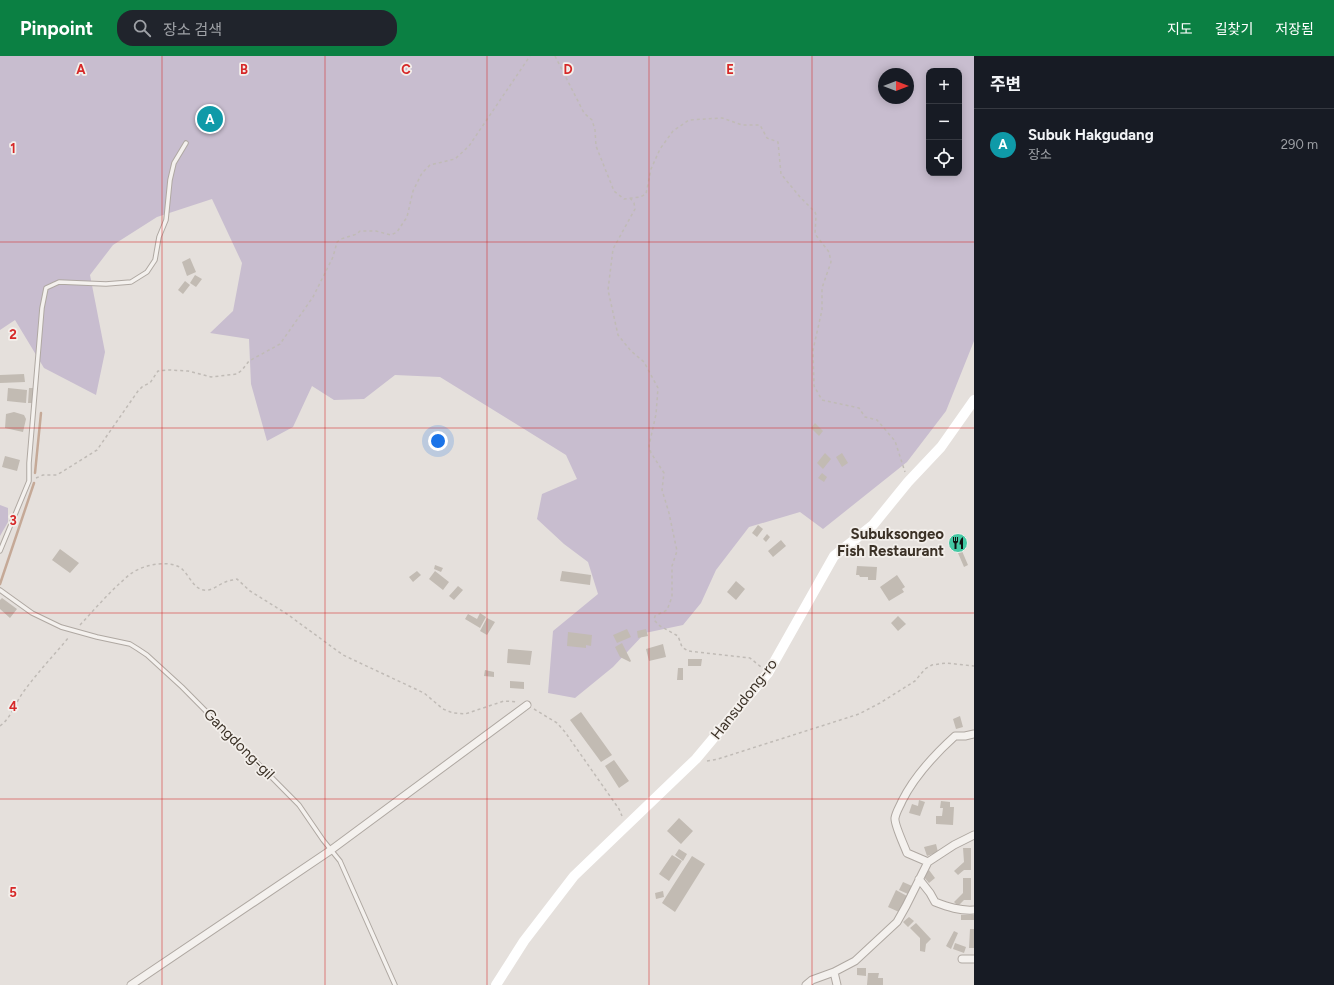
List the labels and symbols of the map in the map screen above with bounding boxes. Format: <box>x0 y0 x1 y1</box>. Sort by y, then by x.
text: A <box>76 62 86 77</box>
text: B <box>240 62 248 77</box>
text: C <box>401 62 411 77</box>
text: D <box>563 62 573 77</box>
text: E <box>726 62 734 77</box>
north arrow <box>878 68 914 104</box>
pin: A <box>197 104 223 134</box>
text: 1 <box>10 141 16 156</box>
text: 2 <box>9 327 17 342</box>
your location <box>428 431 448 451</box>
text: 3 <box>9 513 17 528</box>
place label: Subuksongeo Fish Restaurant <box>837 525 944 560</box>
restaurant icon: Subuksongeo Fish Restaurant <box>947 532 969 554</box>
street label: Hansudong-ro <box>707 655 781 743</box>
text: 4 <box>9 699 17 714</box>
street label: Gangdong-gil <box>200 705 278 783</box>
text: 5 <box>9 885 17 900</box>

